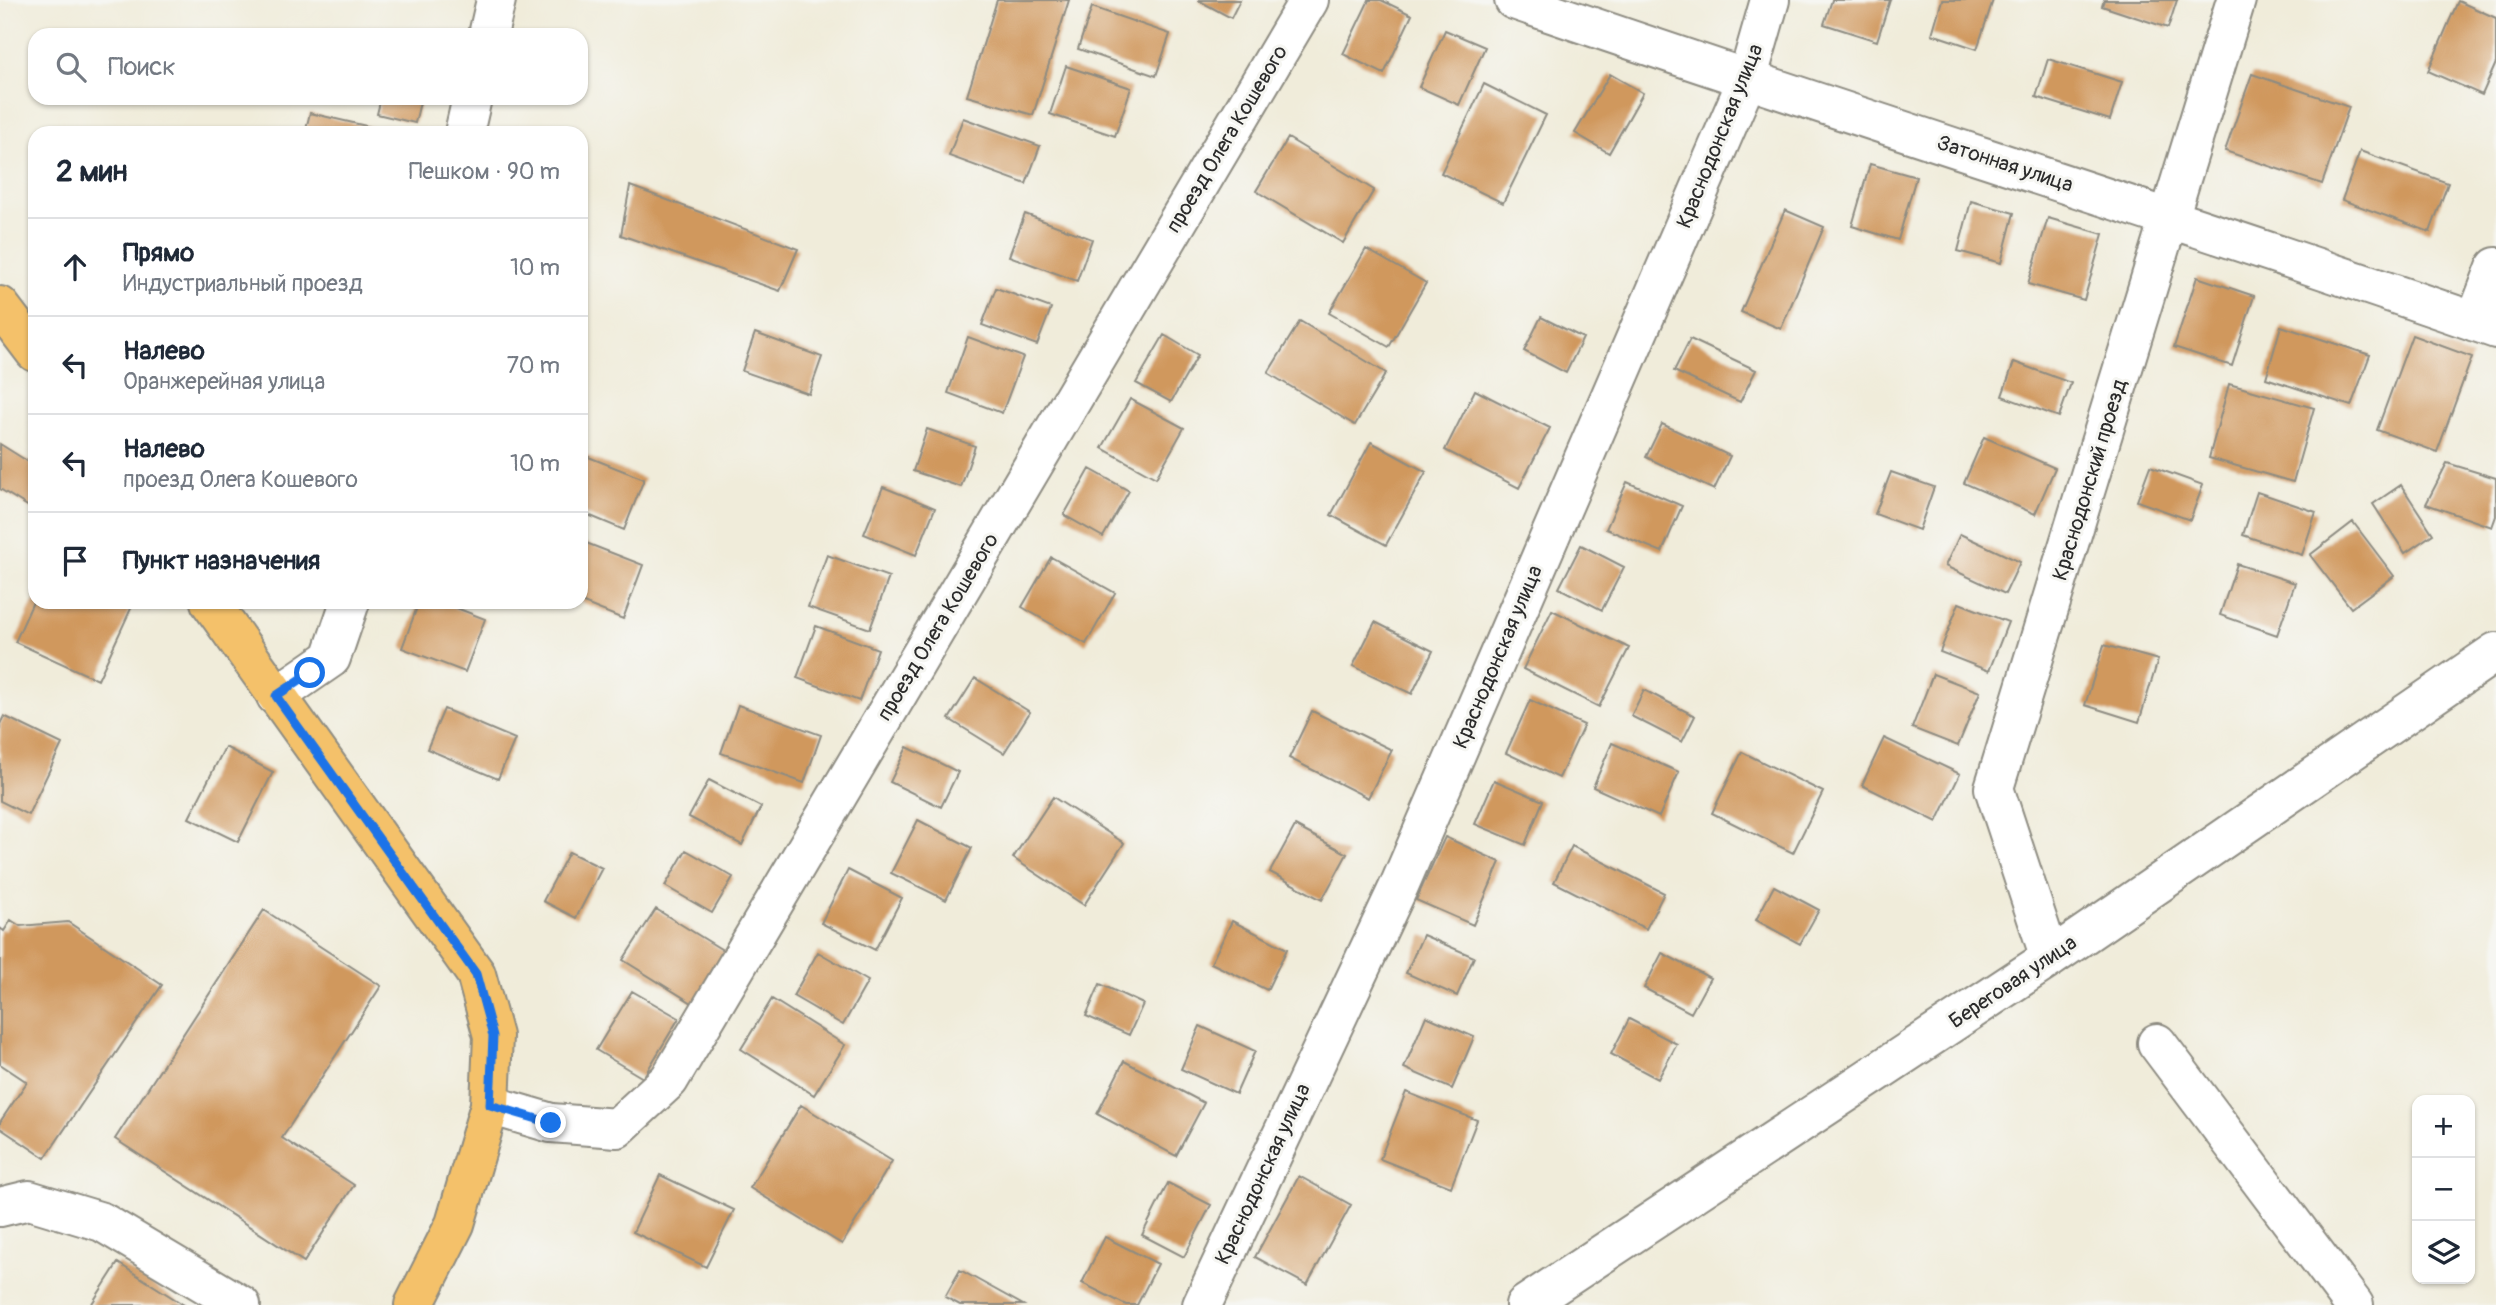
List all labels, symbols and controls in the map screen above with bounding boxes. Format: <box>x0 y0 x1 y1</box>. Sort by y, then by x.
search box <box>28 28 588 105</box>
street label: проезд Олега Кошевого <box>1160 40 1294 238</box>
street label: Краснодонская улица <box>1671 40 1769 232</box>
icon: search <box>52 48 90 86</box>
text: Поиск <box>108 51 176 83</box>
street label: Затонная улица <box>1933 129 2077 199</box>
text: 2 мин <box>56 153 127 190</box>
text: Пешком · 90 m <box>409 157 560 186</box>
text: Прямо <box>123 237 194 269</box>
icon: ahead <box>56 248 94 286</box>
text: 10 m <box>510 253 560 282</box>
text: Индустриальный проезд <box>123 269 363 298</box>
text: Налево <box>123 335 205 367</box>
icon: left <box>56 346 94 384</box>
text: 70 m <box>507 351 560 380</box>
text: Оранжерейная улица <box>123 367 325 396</box>
street label: Краснодонский проезд <box>2047 376 2134 584</box>
text: Налево <box>123 433 205 465</box>
icon: left <box>56 444 94 482</box>
text: 10 m <box>510 449 560 478</box>
text: проезд Олега Кошевого <box>123 465 358 494</box>
street label: проезд Олега Кошевого <box>871 528 1005 726</box>
icon: arrive <box>56 542 94 580</box>
text: Пункт назначения <box>123 545 320 577</box>
street label: Краснодонская улица <box>1447 561 1549 753</box>
route start <box>294 657 325 688</box>
street label: Береговая улица <box>1944 929 2082 1035</box>
street label: Краснодонская улица <box>1209 1079 1317 1269</box>
map controls <box>2412 1095 2475 1284</box>
button: + <box>2412 1095 2475 1158</box>
route end <box>535 1107 566 1138</box>
button: − <box>2412 1158 2475 1221</box>
button: layers <box>2412 1221 2475 1284</box>

